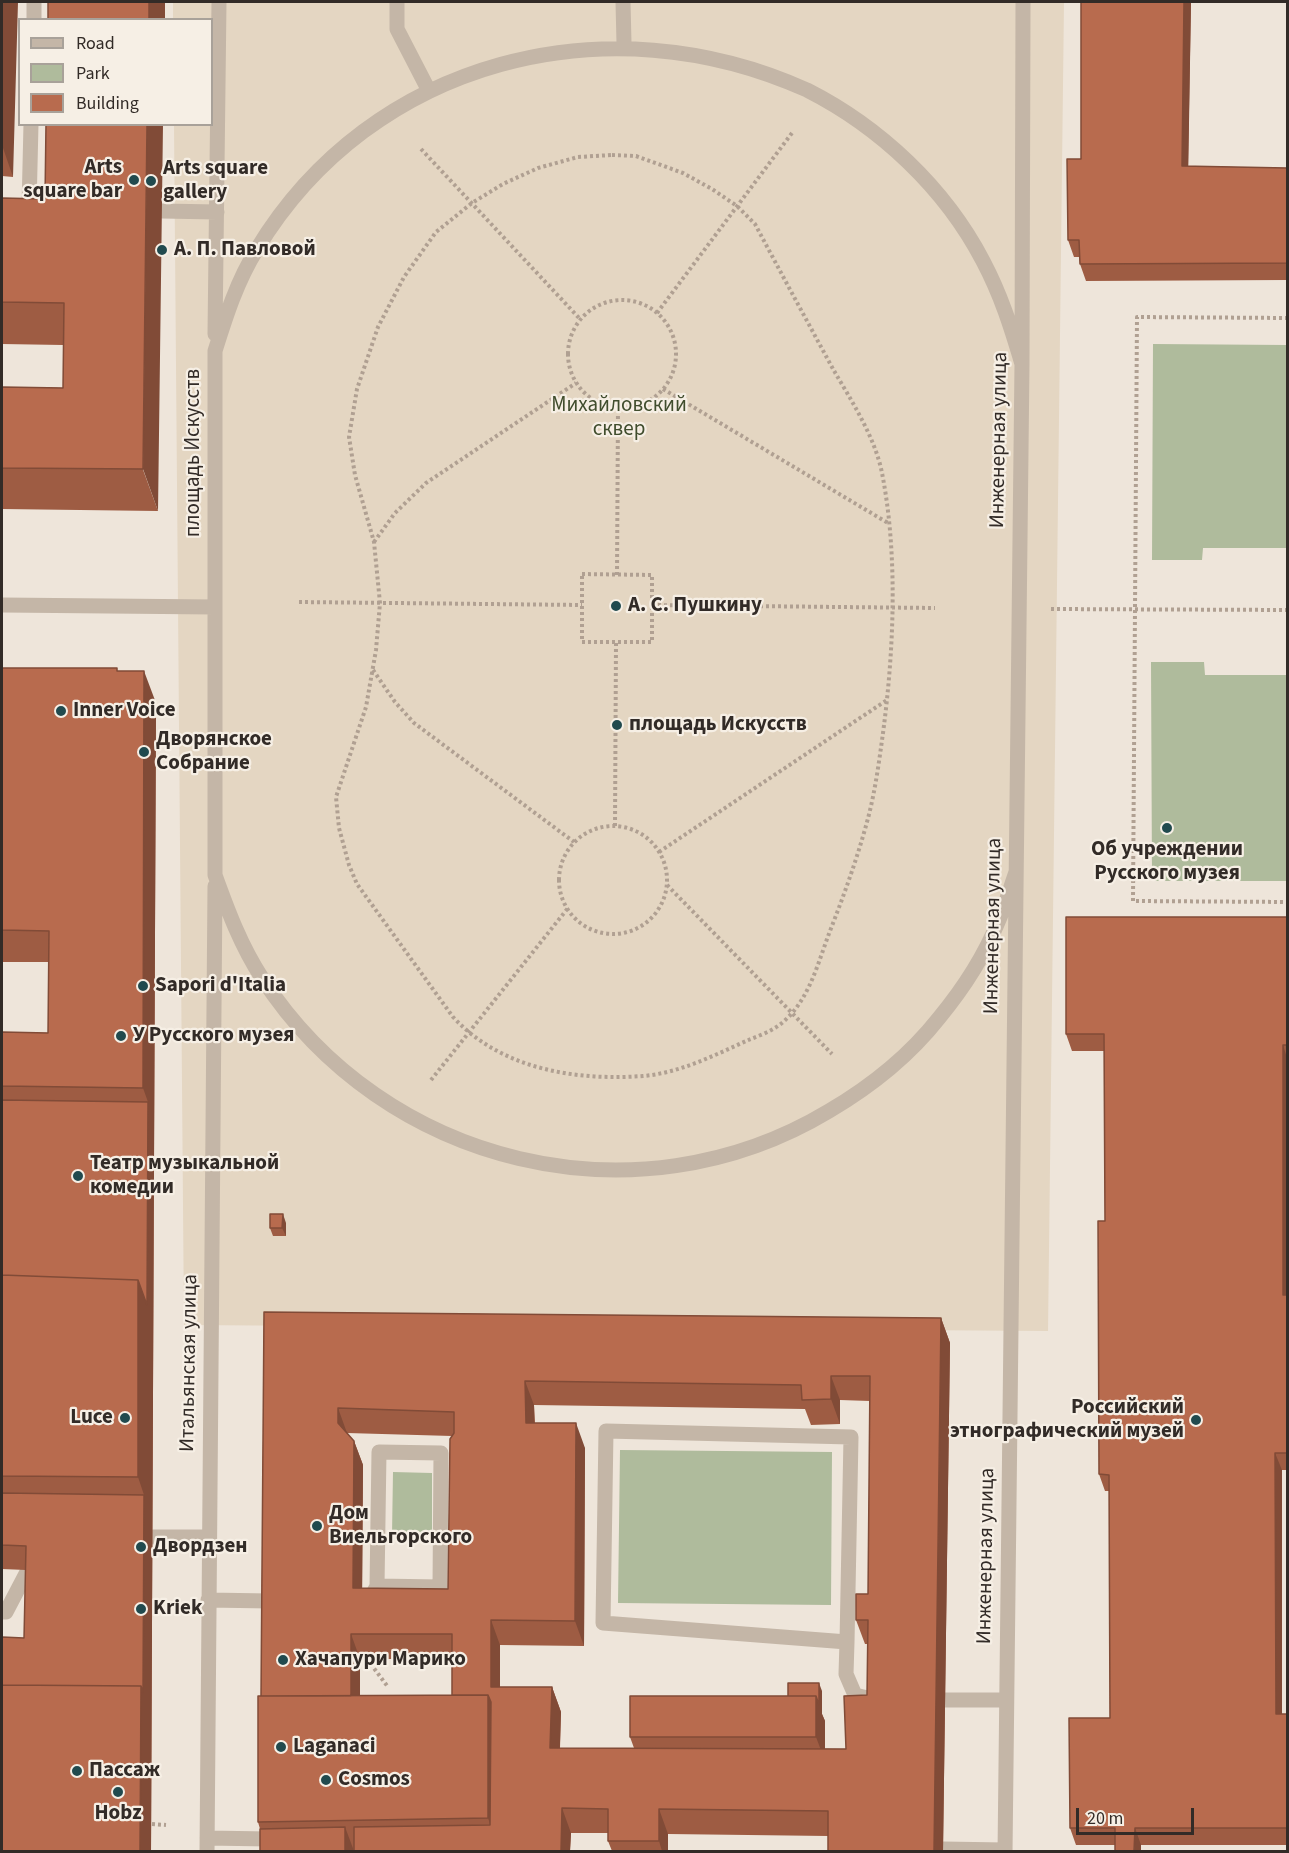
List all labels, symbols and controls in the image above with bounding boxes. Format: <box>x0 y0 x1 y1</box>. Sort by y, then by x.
legend <box>18 18 213 126</box>
text: Road <box>76 31 115 56</box>
text: Park <box>76 61 110 86</box>
text: Building <box>76 91 139 116</box>
place label: Arts square bar <box>23 155 122 205</box>
place label: Arts square gallery <box>163 156 268 206</box>
marker: Arts square bar <box>127 173 141 187</box>
marker: Arts square gallery <box>144 174 158 188</box>
place label: А. П. Павловой <box>174 237 316 263</box>
marker: А. П. Павловой <box>155 243 169 257</box>
street label: Инженерная улица <box>986 352 1014 528</box>
street label: площадь Искусств <box>181 369 207 537</box>
park label: Михайловский сквер <box>551 393 687 443</box>
place label: А. С. Пушкину <box>628 593 762 619</box>
marker: А. С. Пушкину <box>609 599 623 613</box>
place label: Inner Voice <box>73 698 176 724</box>
marker: Inner Voice <box>54 704 68 718</box>
place label: площадь Искусств <box>629 712 807 738</box>
marker: площадь Искусств <box>610 718 624 732</box>
place label: Дворянское Собрание <box>156 727 272 777</box>
marker: Дворянское Собрание <box>137 745 151 759</box>
marker: Об учреждении Русского музея <box>1160 821 1174 835</box>
place label: Об учреждении Русского музея <box>1091 837 1243 887</box>
street label: Инженерная улица <box>980 838 1008 1014</box>
place label: Sapori d'Italia <box>155 973 286 999</box>
marker: Sapori d'Italia <box>136 979 150 993</box>
place label: У Русского музея <box>133 1023 295 1049</box>
marker: У Русского музея <box>114 1029 128 1043</box>
place label: Театр музыкальной комедии <box>90 1151 279 1201</box>
marker: Театр музыкальной комедии <box>71 1169 85 1183</box>
street label: Итальянская улица <box>176 1274 204 1452</box>
place label: Российский этнографический музей <box>950 1395 1184 1445</box>
place label: Luce <box>70 1405 113 1431</box>
marker: Luce <box>118 1411 132 1425</box>
marker: Российский этнографический музей <box>1189 1413 1203 1427</box>
street label: Инженерная улица <box>973 1468 1001 1644</box>
place label: Дом Виельгорского <box>329 1501 472 1551</box>
marker: Дом Виельгорского <box>310 1519 324 1533</box>
place label: Двордзен <box>153 1534 248 1560</box>
marker: Двордзен <box>134 1540 148 1554</box>
place label: Kriek <box>153 1596 202 1622</box>
marker: Kriek <box>134 1602 148 1616</box>
place label: Хачапури Марико <box>295 1647 466 1673</box>
marker: Хачапури Марико <box>276 1653 290 1667</box>
place label: Laganaci <box>293 1734 376 1760</box>
marker: Laganaci <box>274 1740 288 1754</box>
place label: Пассаж <box>89 1758 160 1784</box>
marker: Пассаж <box>70 1764 84 1778</box>
place label: Cosmos <box>338 1767 410 1793</box>
marker: Cosmos <box>319 1773 333 1787</box>
marker: Hobz <box>111 1785 125 1799</box>
scale bar <box>1079 1796 1198 1834</box>
place label: Hobz <box>94 1801 142 1827</box>
text: 20 m <box>1087 1806 1123 1831</box>

